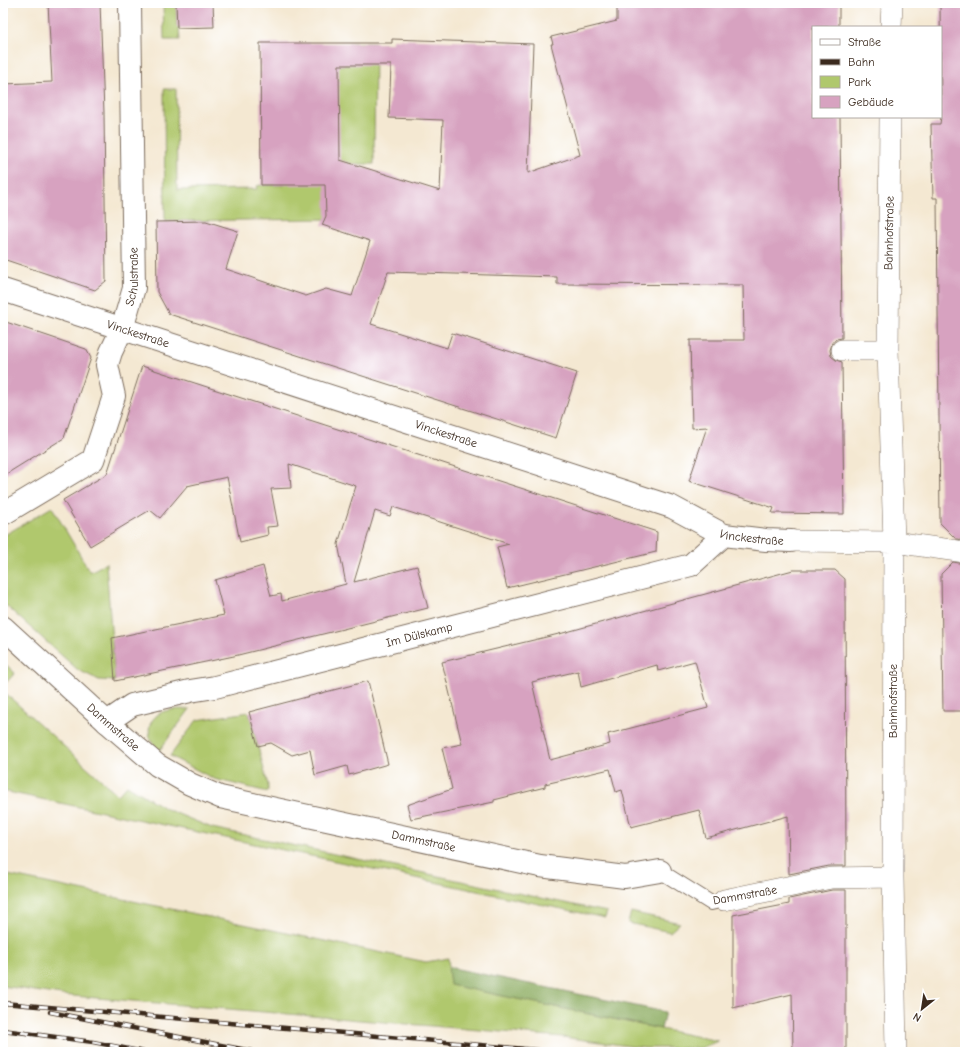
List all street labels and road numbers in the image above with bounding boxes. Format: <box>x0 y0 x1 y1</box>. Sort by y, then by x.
street label: Bahnhofstraße <box>881 196 897 270</box>
street label: Schulstraße <box>122 247 141 308</box>
street label: Vinckestraße <box>105 317 171 350</box>
street label: Vinckestraße <box>413 417 479 450</box>
street label: Vinckestraße <box>717 527 784 548</box>
street label: Im Dülskamp <box>384 619 454 650</box>
street label: Bahnhofstraße <box>886 664 900 738</box>
street label: Dammstraße <box>84 700 142 754</box>
street label: Dammstraße <box>390 827 457 855</box>
street label: Dammstraße <box>712 882 778 908</box>

